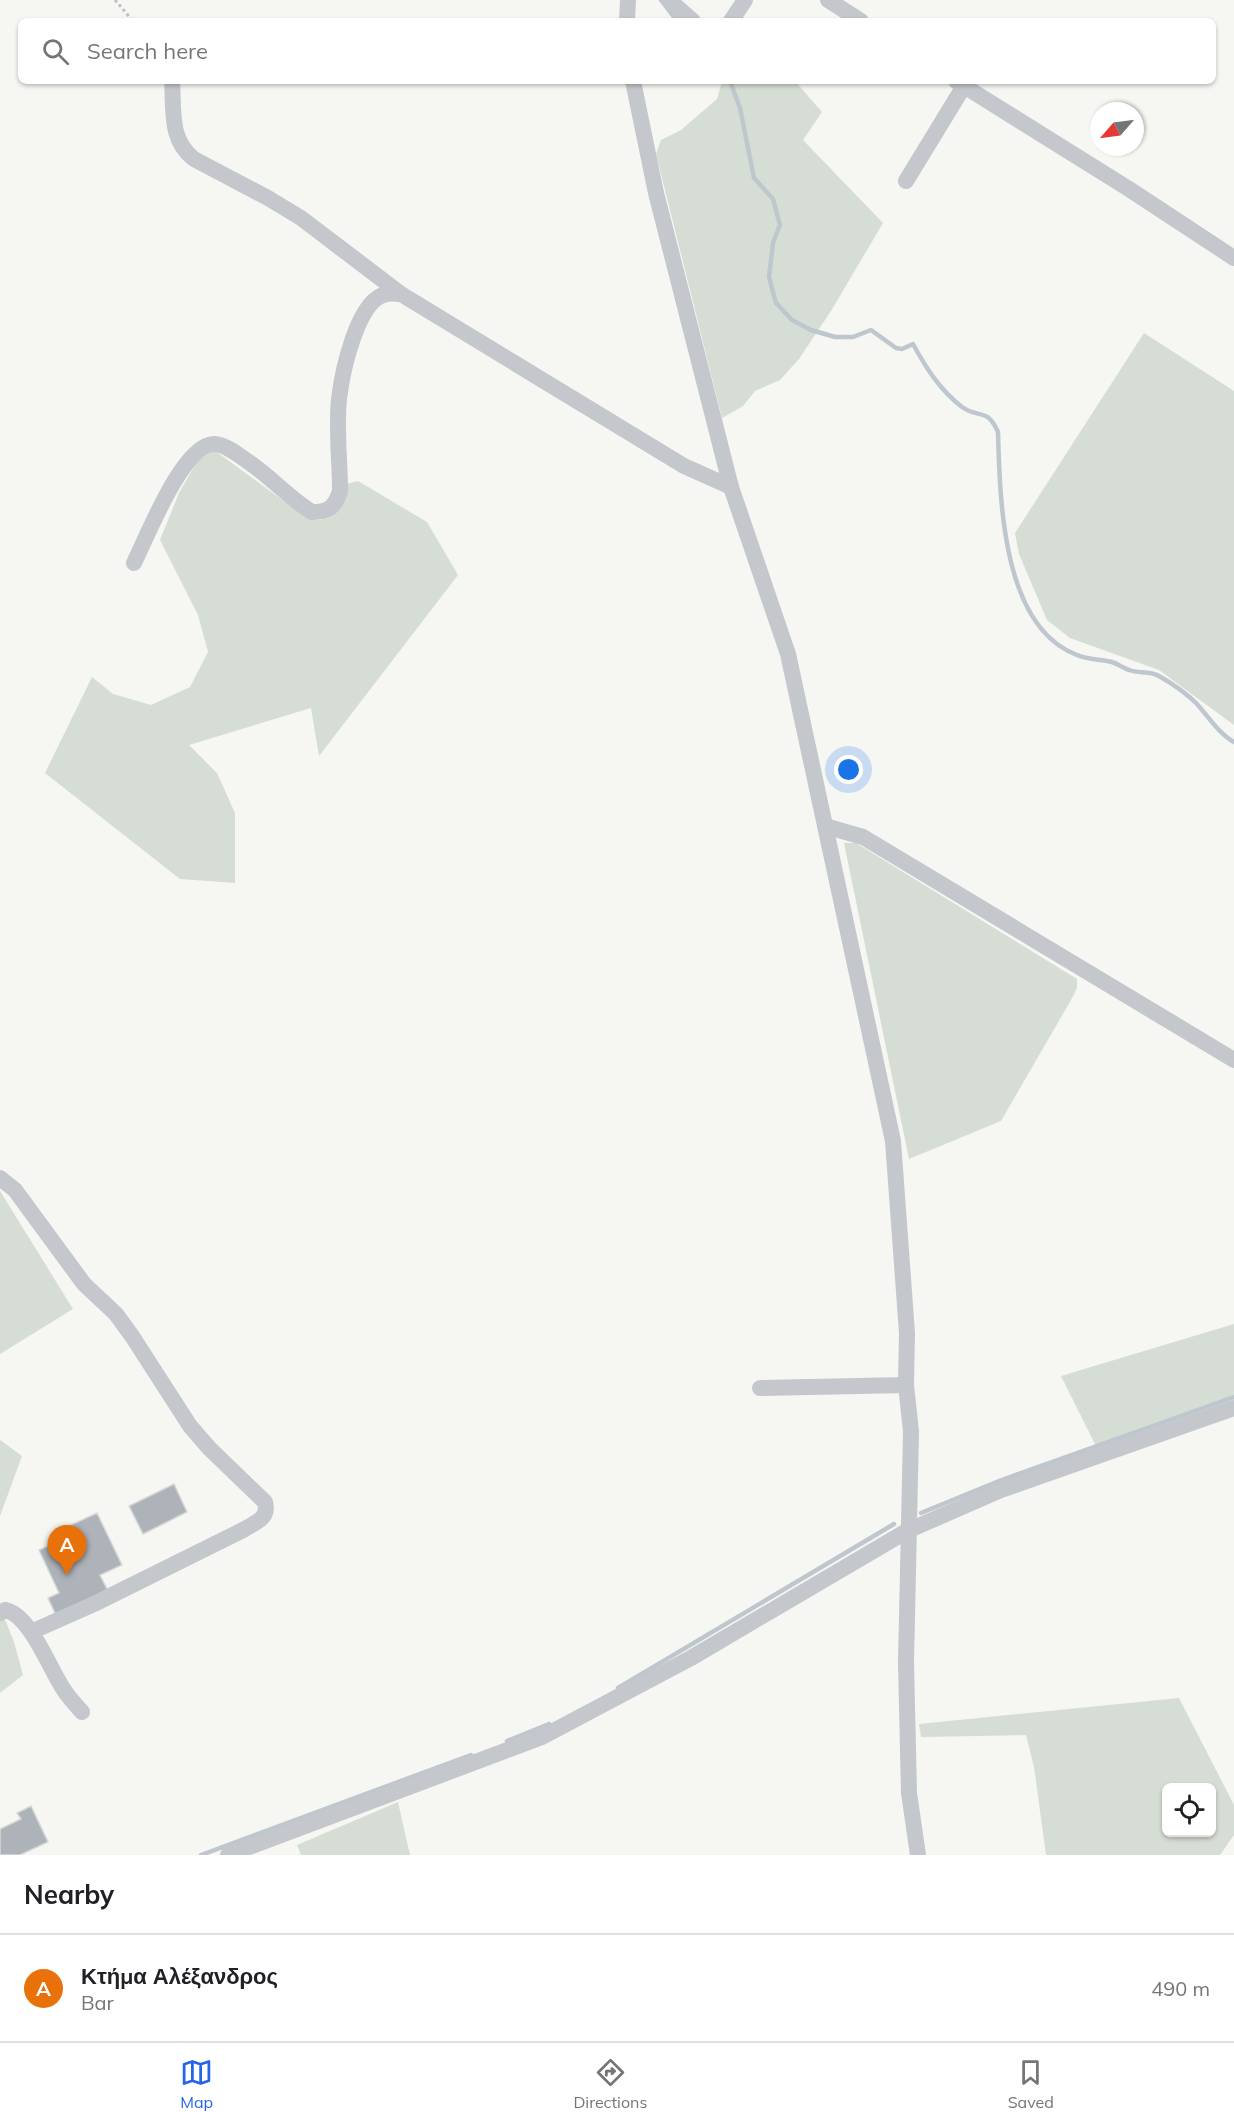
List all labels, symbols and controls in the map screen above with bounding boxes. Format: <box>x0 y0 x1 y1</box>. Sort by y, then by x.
search box <box>18 18 1216 84</box>
icon: search <box>39 35 72 68</box>
text: Search here <box>87 37 208 65</box>
north arrow <box>1090 102 1144 156</box>
your location <box>834 755 863 784</box>
pin: A <box>48 1526 86 1575</box>
map controls <box>1162 1783 1216 1837</box>
button: locate <box>1162 1783 1216 1837</box>
text: Nearby <box>24 1878 114 1911</box>
text: Κτήμα Αλέξανδρος <box>81 1962 278 1990</box>
text: A <box>36 1976 51 2001</box>
text: 490 m <box>1151 1976 1210 2001</box>
text: Bar <box>81 1990 114 2015</box>
tab: Map <box>180 2056 213 2112</box>
tab: Directions <box>573 2056 647 2112</box>
tab: Saved <box>1008 2056 1054 2112</box>

